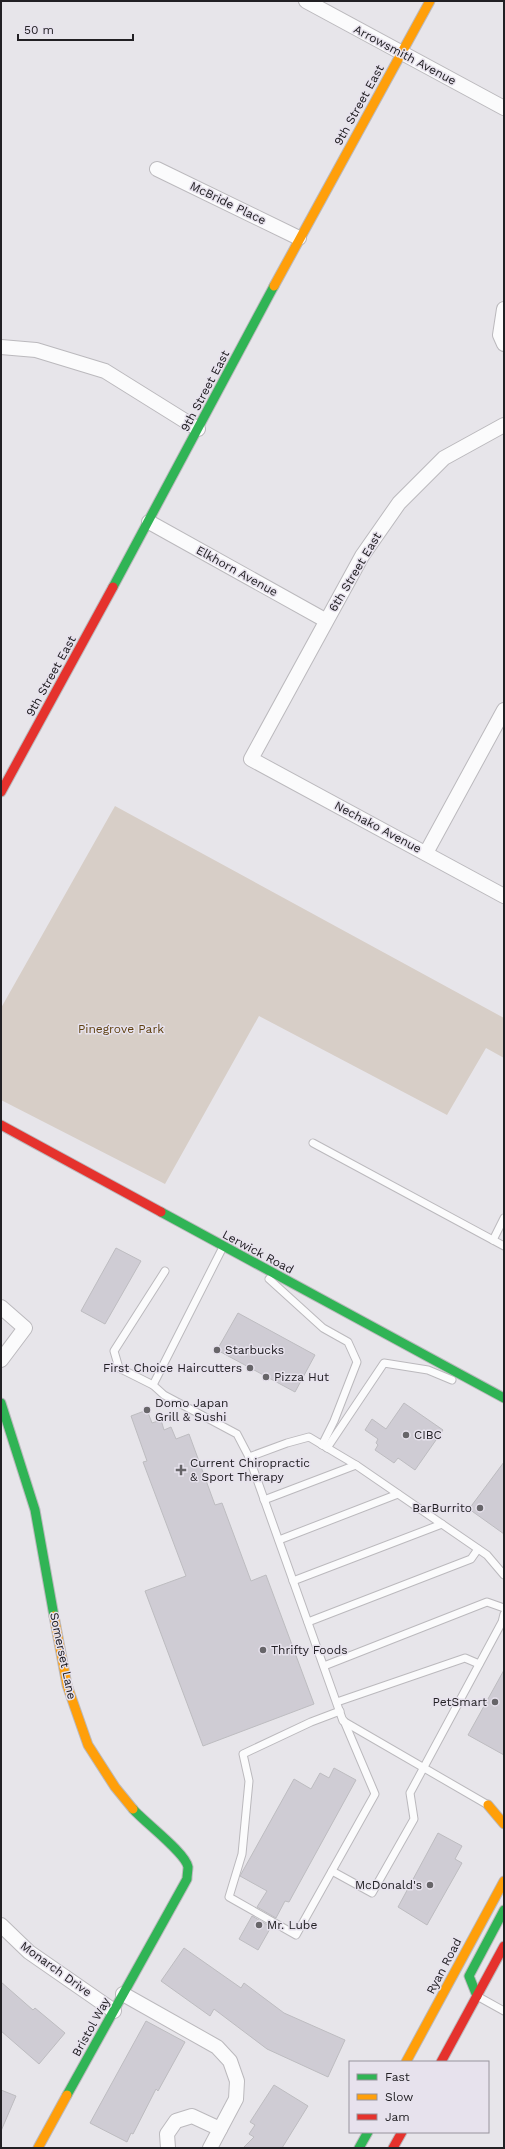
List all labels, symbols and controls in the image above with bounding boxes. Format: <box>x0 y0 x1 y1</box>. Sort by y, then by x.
scale bar <box>18 16 133 42</box>
street label: Arrowsmith Avenue <box>351 22 459 88</box>
text: 50 m <box>24 23 54 37</box>
street label: 9th Street East <box>331 62 387 148</box>
street label: McBride Place <box>188 179 268 227</box>
street label: 9th Street East <box>178 348 232 434</box>
street label: 6th Street East <box>326 530 384 614</box>
street label: Elkhorn Avenue <box>194 543 280 599</box>
street label: 9th Street East <box>23 633 79 719</box>
street label: Nechako Avenue <box>332 798 424 856</box>
park label: Pinegrove Park <box>78 1022 164 1036</box>
street label: Lerwick Road <box>220 1227 296 1277</box>
place label: Starbucks <box>225 1343 284 1357</box>
marker: Starbucks <box>212 1345 222 1355</box>
place label: First Choice Haircutters <box>103 1361 242 1375</box>
marker: First Choice Haircutters <box>245 1363 255 1373</box>
place label: Pizza Hut <box>274 1370 329 1384</box>
marker: Pizza Hut <box>261 1372 271 1382</box>
place label: Domo Japan Grill & Sushi <box>155 1396 228 1424</box>
marker: Domo Japan Grill & Sushi <box>142 1405 152 1415</box>
place label: CIBC <box>414 1428 442 1442</box>
marker: CIBC <box>401 1430 411 1440</box>
place label: Current Chiropractic & Sport Therapy <box>190 1456 310 1484</box>
marker: Current Chiropractic & Sport Therapy <box>175 1464 187 1476</box>
place label: BarBurrito <box>412 1501 472 1515</box>
marker: BarBurrito <box>475 1503 485 1513</box>
street label: Somerset Lane <box>47 1611 79 1701</box>
place label: Thrifty Foods <box>271 1643 348 1657</box>
marker: Thrifty Foods <box>258 1645 268 1655</box>
place label: PetSmart <box>433 1695 487 1709</box>
marker: PetSmart <box>490 1697 500 1707</box>
place label: McDonald's <box>355 1878 422 1892</box>
marker: McDonald's <box>425 1880 435 1890</box>
place label: Mr. Lube <box>267 1918 317 1932</box>
marker: Mr. Lube <box>254 1920 264 1930</box>
street label: Ryan Road <box>423 1936 465 1996</box>
street label: Monarch Drive <box>18 1939 94 1999</box>
street label: Bristol Way <box>69 1994 113 2059</box>
legend <box>349 2061 489 2133</box>
text: Fast <box>385 2070 410 2084</box>
text: Slow <box>385 2090 413 2104</box>
text: Jam <box>385 2110 410 2124</box>

